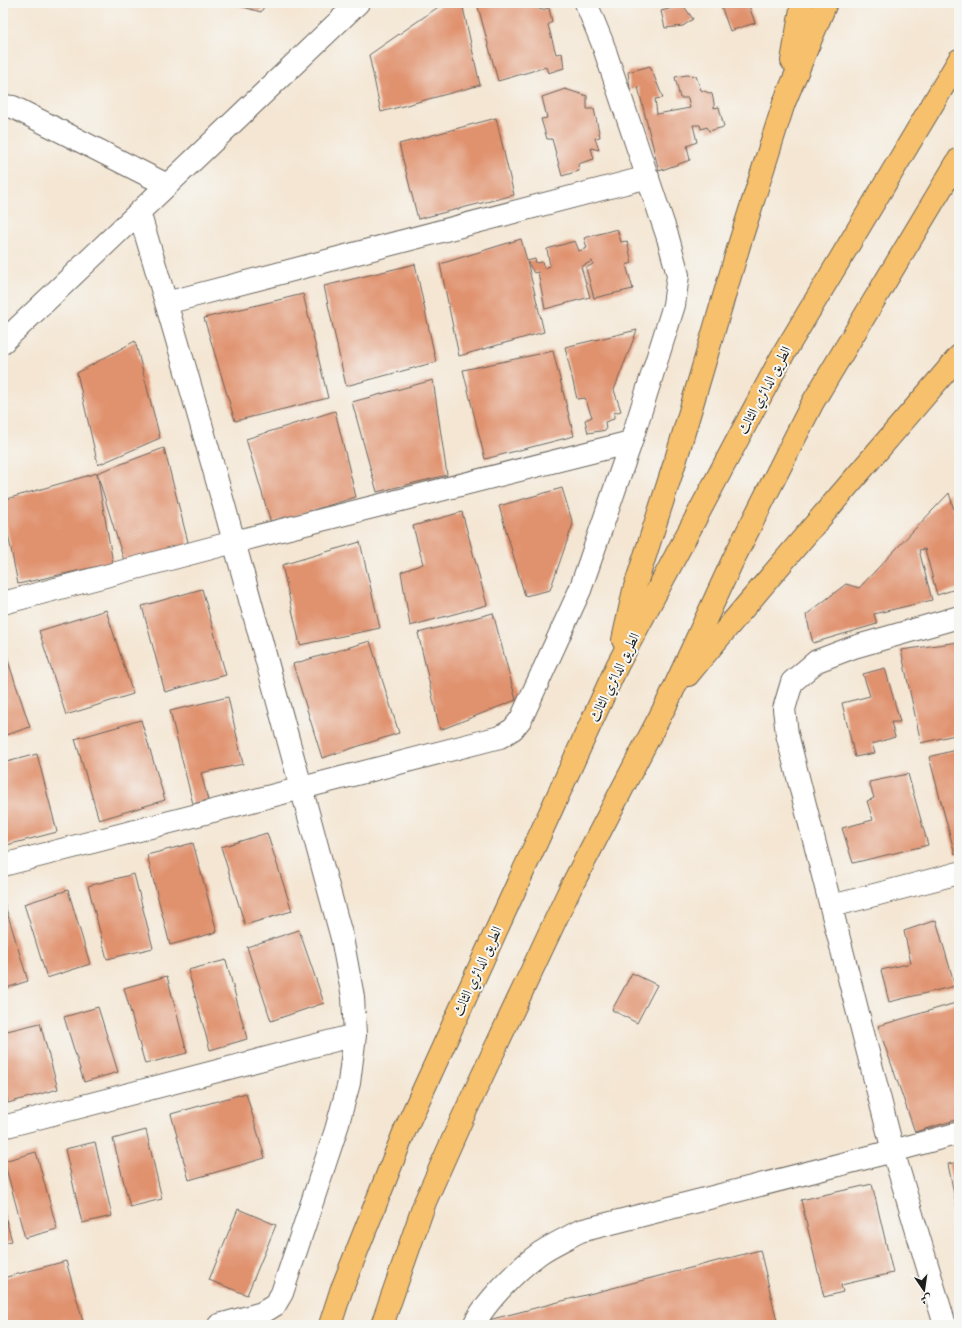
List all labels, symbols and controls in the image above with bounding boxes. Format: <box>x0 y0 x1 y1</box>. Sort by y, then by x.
street label: الطريق الدائري الثالث <box>733 343 797 439</box>
street label: الطريق الدائري الثالث <box>585 629 646 726</box>
street label: الطريق الدائري الثالث <box>448 923 508 1020</box>
north arrow <box>904 1270 944 1310</box>
text: ش <box>919 1292 933 1308</box>

